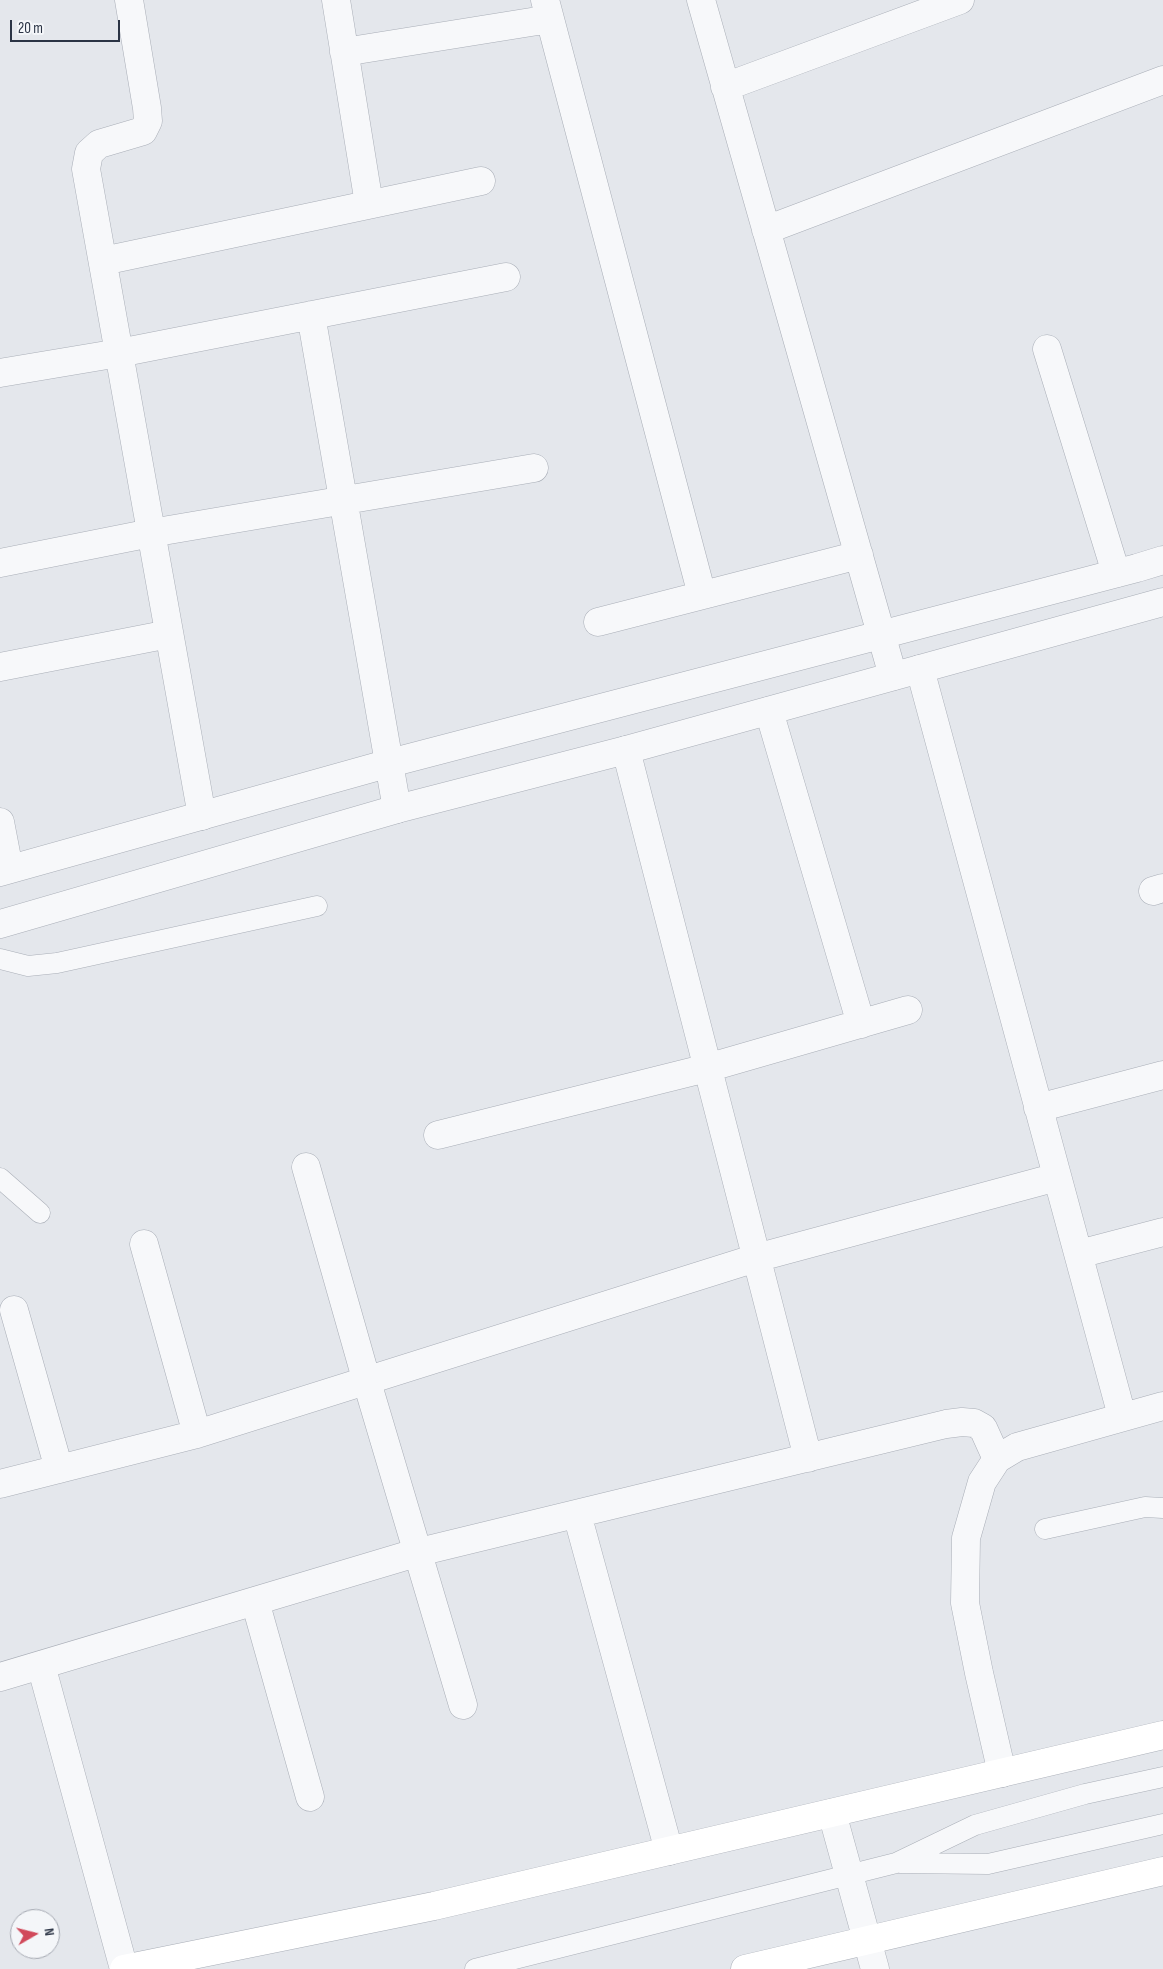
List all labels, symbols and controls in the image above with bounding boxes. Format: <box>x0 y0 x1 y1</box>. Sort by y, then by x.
scale bar <box>12 10 122 42</box>
text: 20 m <box>18 19 43 38</box>
north arrow <box>10 1909 60 1959</box>
text: N <box>40 1927 58 1937</box>

